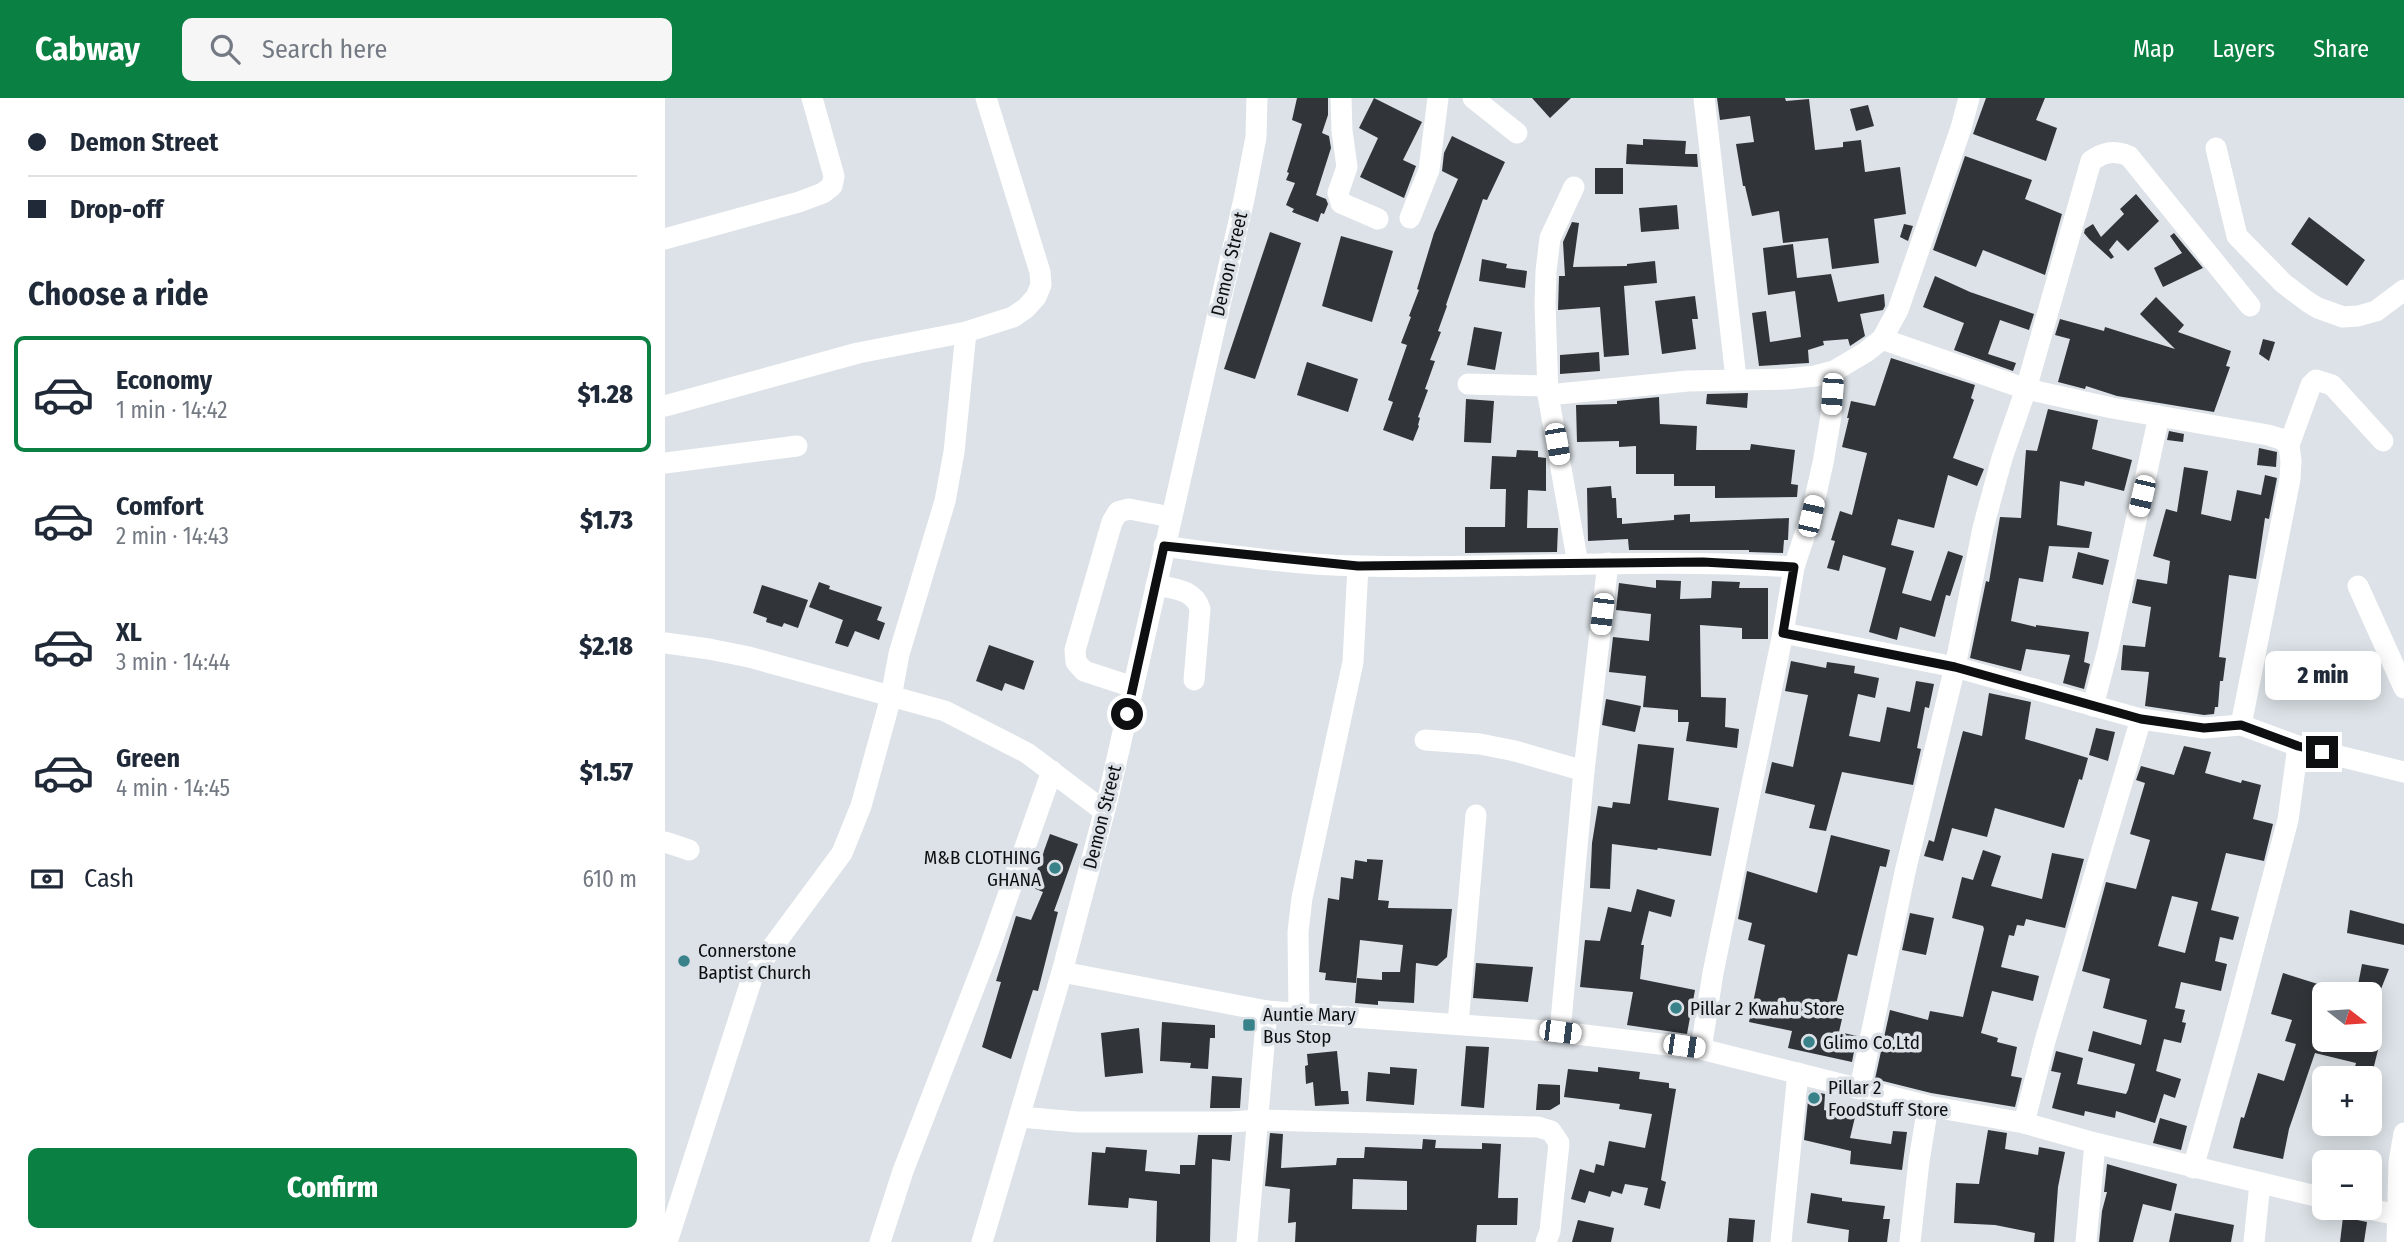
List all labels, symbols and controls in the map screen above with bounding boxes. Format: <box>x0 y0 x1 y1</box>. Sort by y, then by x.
search box <box>182 18 672 81</box>
text: Cabway <box>35 29 140 69</box>
icon: search <box>206 30 244 68</box>
text: Search here <box>262 34 387 65</box>
text: Map <box>2133 35 2175 63</box>
text: Layers <box>2213 35 2275 63</box>
text: Share <box>2313 35 2369 63</box>
text: Demon Street <box>70 127 218 158</box>
text: Drop-off <box>70 194 163 225</box>
street label: Demon Street <box>1206 209 1252 318</box>
text: Choose a ride <box>28 275 209 313</box>
icon: car <box>32 363 95 426</box>
text: Economy <box>116 365 212 396</box>
car <box>1821 372 1844 416</box>
text: $1.28 <box>577 379 633 410</box>
text: 1 min · 14:42 <box>116 396 228 424</box>
car <box>1544 421 1571 467</box>
car <box>2128 473 2157 519</box>
icon: car <box>32 489 95 552</box>
text: Comfort <box>116 491 204 522</box>
car <box>1797 493 1826 539</box>
text: $1.73 <box>580 505 633 536</box>
text: 2 min · 14:43 <box>116 522 229 550</box>
car <box>1590 592 1615 636</box>
icon: car <box>32 615 95 678</box>
text: XL <box>116 617 142 648</box>
text: $2.18 <box>579 631 633 662</box>
text: 3 min · 14:44 <box>116 648 230 676</box>
callout: 2 min <box>2264 650 2380 700</box>
text: 2 min <box>2298 661 2348 689</box>
route start <box>1111 698 1143 730</box>
route end <box>2306 736 2338 768</box>
icon: car <box>32 741 95 804</box>
text: Green <box>116 743 180 774</box>
text: $1.57 <box>580 757 633 788</box>
street label: Demon Street <box>1078 762 1126 871</box>
text: 4 min · 14:45 <box>116 774 230 802</box>
place label: M&B CLOTHING GHANA <box>924 846 1041 891</box>
icon: cash <box>28 860 66 898</box>
marker: M&B CLOTHING GHANA <box>1047 860 1063 876</box>
text: Cash <box>84 863 134 894</box>
text: 610 m <box>583 865 637 893</box>
place label: Connerstone Baptist Church <box>698 939 811 984</box>
marker: Connerstone Baptist Church <box>676 953 692 969</box>
north arrow <box>2312 982 2382 1052</box>
map controls <box>2312 982 2382 1220</box>
place label: Pillar 2 Kwahu Store <box>1690 997 1845 1020</box>
marker: Pillar 2 Kwahu Store <box>1668 1000 1684 1016</box>
place label: Auntie Mary Bus Stop <box>1263 1003 1356 1048</box>
marker: Auntie Mary Bus Stop <box>1241 1017 1257 1033</box>
car <box>1538 1019 1583 1045</box>
place label: Glimo Co.Ltd <box>1823 1031 1920 1054</box>
car <box>1662 1033 1707 1059</box>
marker: Glimo Co.Ltd <box>1801 1034 1817 1050</box>
button: + <box>2312 1066 2382 1136</box>
place label: Pillar 2 FoodStuff Store <box>1828 1076 1948 1121</box>
marker: Pillar 2 FoodStuff Store <box>1806 1090 1822 1106</box>
button: Confirm <box>28 1148 637 1228</box>
button: − <box>2312 1150 2382 1220</box>

